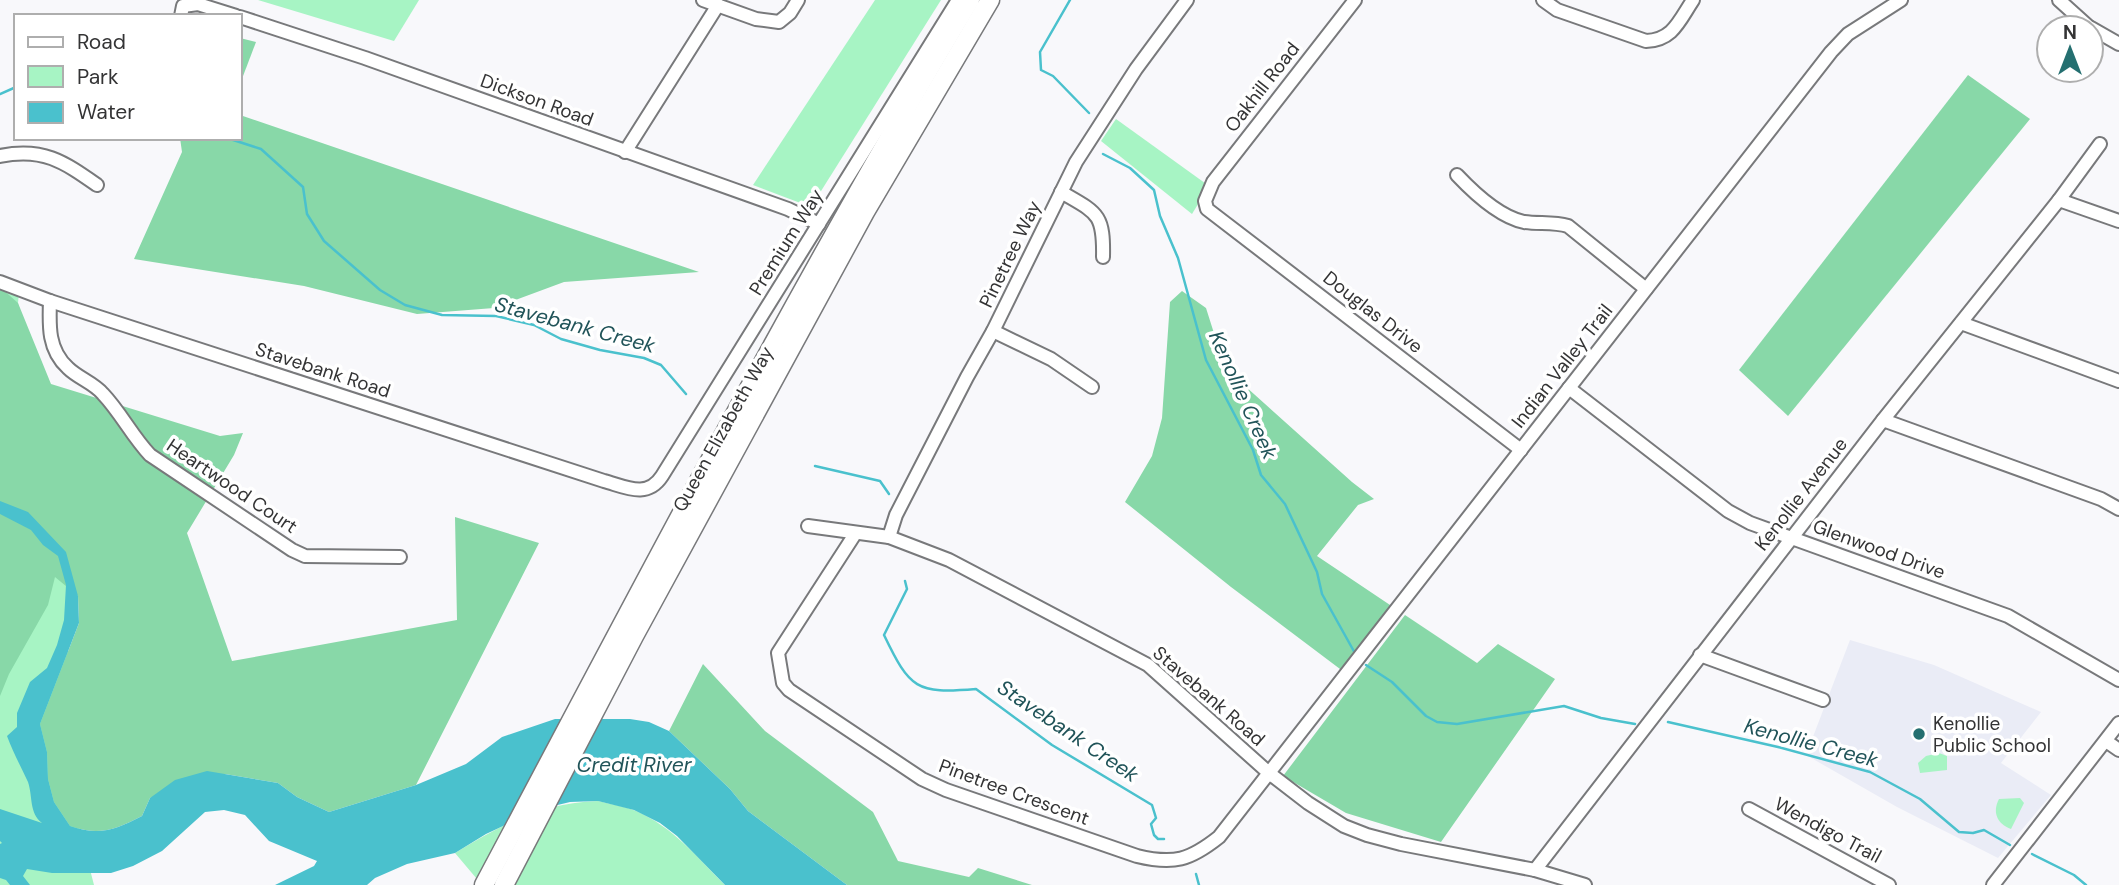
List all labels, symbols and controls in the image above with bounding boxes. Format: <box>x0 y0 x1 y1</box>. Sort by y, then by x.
legend <box>14 14 242 140</box>
north arrow <box>2035 14 2105 84</box>
text: N <box>2063 20 2077 45</box>
text: Road <box>77 28 126 56</box>
street label: Oakhill Road <box>1219 37 1305 137</box>
text: Park <box>77 63 119 91</box>
street label: Dickson Road <box>477 68 597 132</box>
text: Water <box>77 98 135 126</box>
street label: Premium Way <box>743 184 829 300</box>
street label: Pinetree Way <box>973 196 1047 312</box>
street label: Douglas Drive <box>1318 265 1428 359</box>
water label: Stavebank Creek <box>492 290 659 360</box>
street label: Indian Valley Trail <box>1506 299 1618 433</box>
water label: Kenollie Creek <box>1202 326 1284 464</box>
street label: Stavebank Road <box>252 336 394 404</box>
street label: Queen Elizabeth Way <box>667 341 779 516</box>
street label: Kenollie Avenue <box>1749 432 1853 556</box>
street label: Heartwood Court <box>162 433 302 539</box>
street label: Glenwood Drive <box>1809 513 1949 585</box>
street label: Stavebank Road <box>1148 640 1270 752</box>
water label: Stavebank Creek <box>992 673 1144 789</box>
place label: Kenollie Public School <box>1933 711 2051 758</box>
water label: Kenollie Creek <box>1741 712 1881 774</box>
marker: Kenollie Public School <box>1911 726 1927 742</box>
water label: Credit River <box>576 751 693 779</box>
street label: Pinetree Crescent <box>935 753 1093 831</box>
street label: Wendigo Trail <box>1770 791 1886 869</box>

